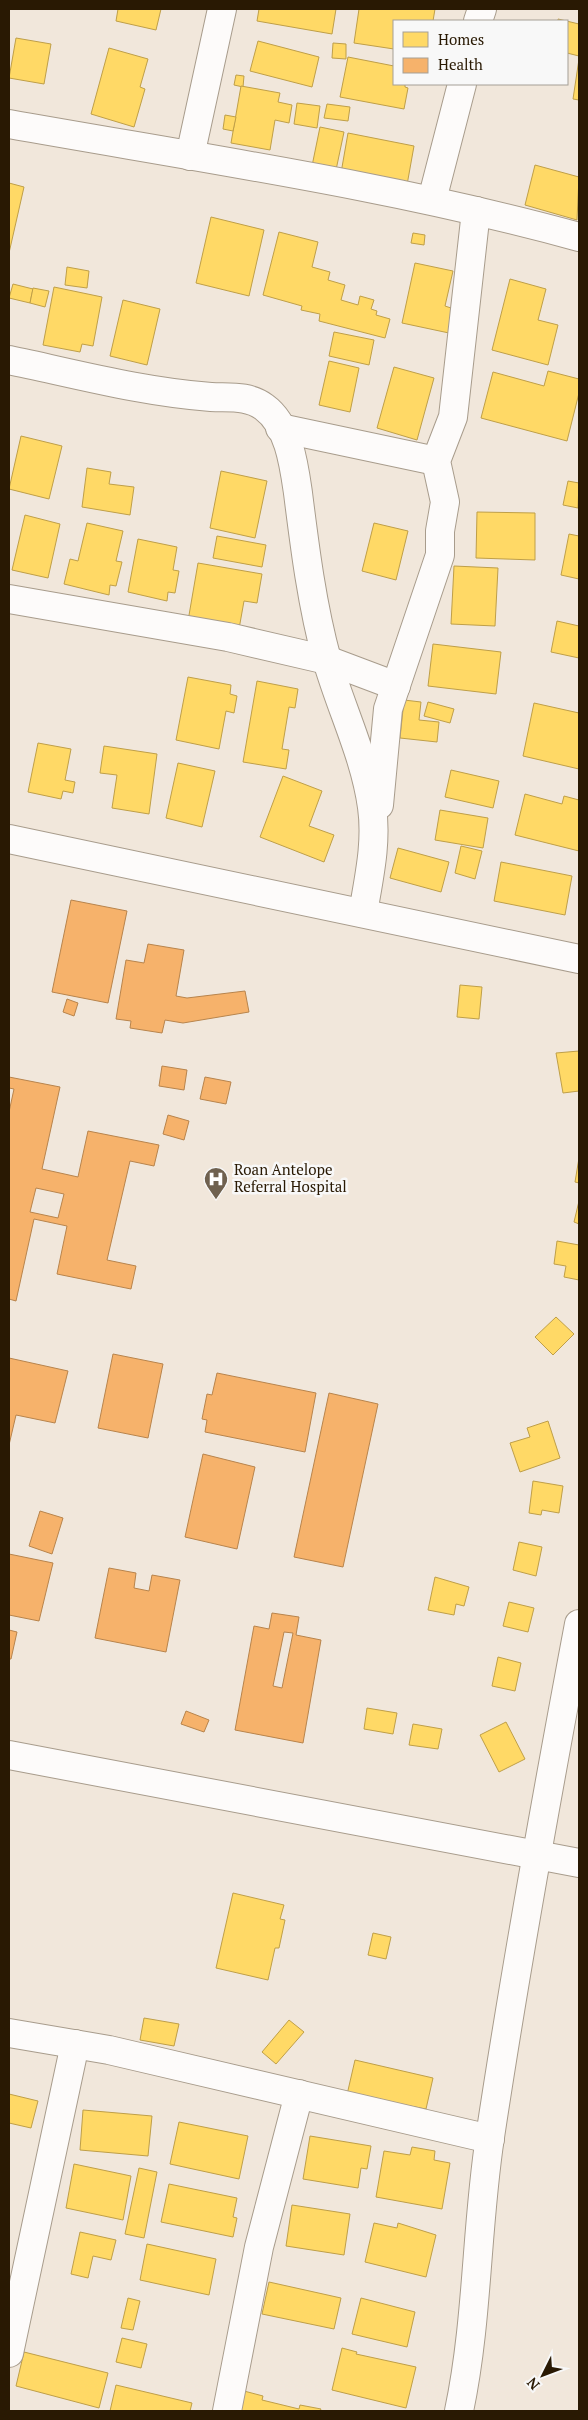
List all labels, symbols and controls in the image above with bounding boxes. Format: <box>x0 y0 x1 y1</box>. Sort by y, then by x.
legend <box>393 20 568 85</box>
text: Homes <box>438 29 484 49</box>
text: Health <box>438 54 483 74</box>
place label: Roan Antelope Referral Hospital <box>234 1159 347 1196</box>
hospital icon: Roan Antelope Referral Hospital <box>203 1166 229 1200</box>
north arrow <box>518 2350 568 2400</box>
text: N <box>522 2373 544 2394</box>

